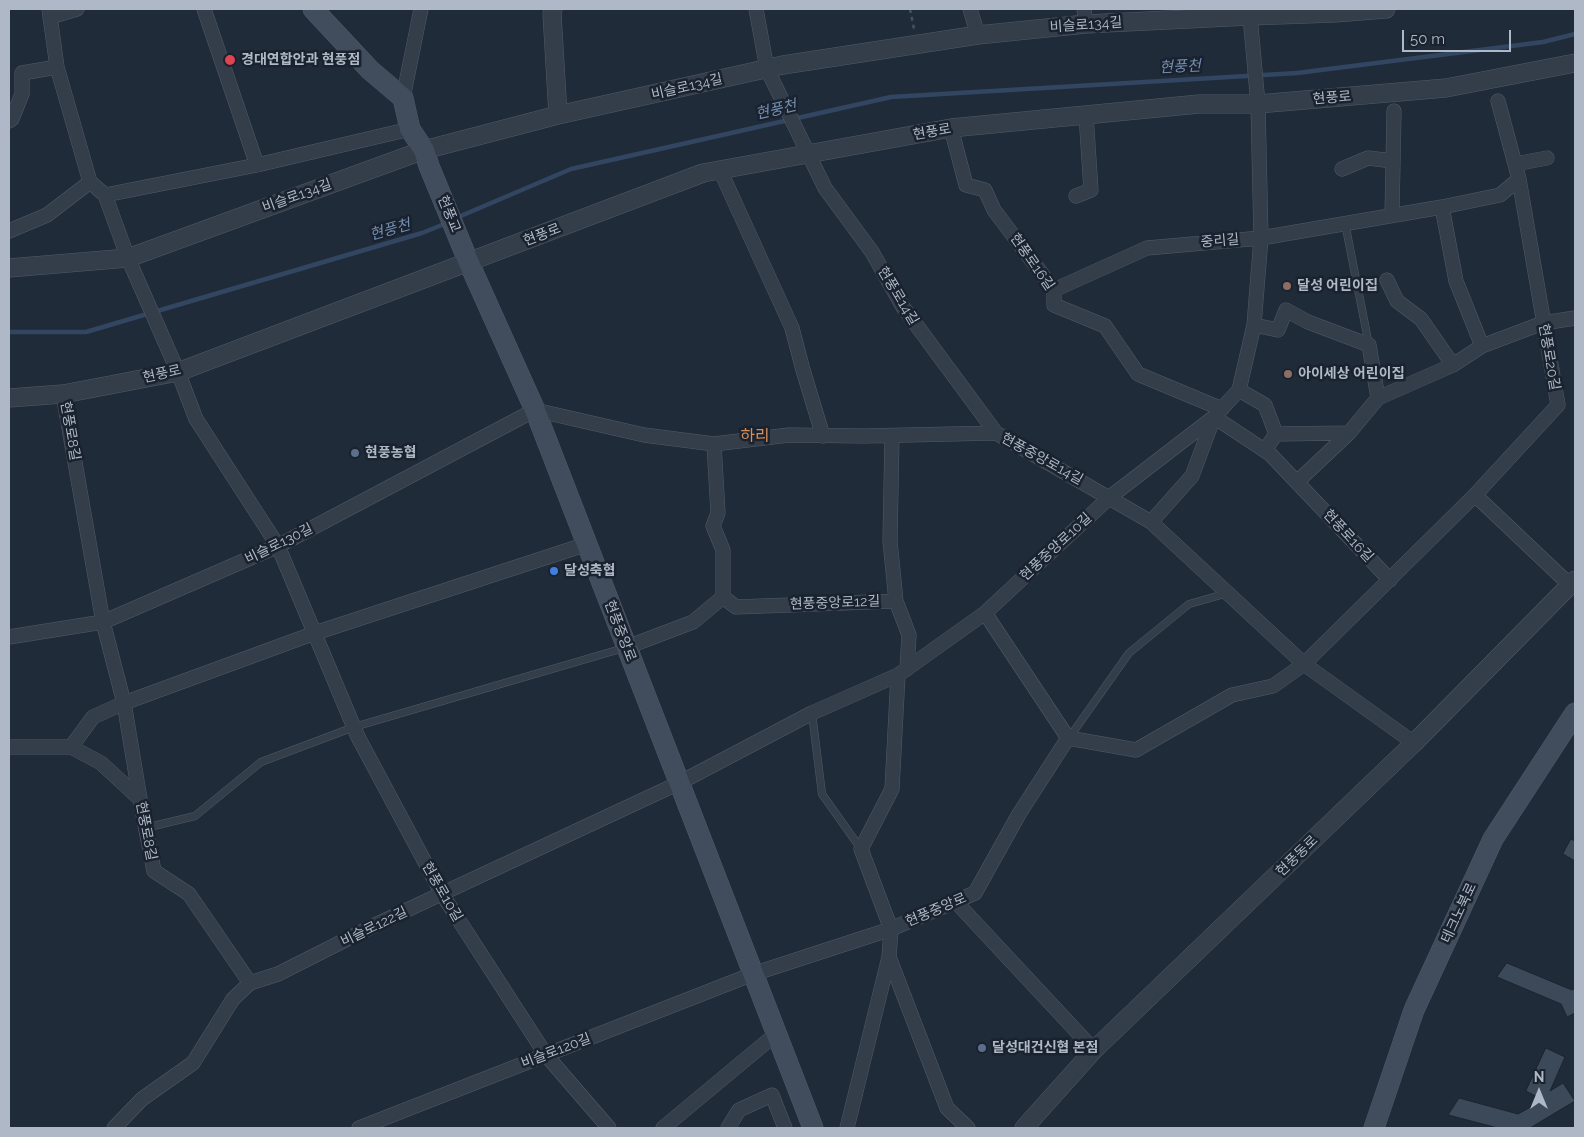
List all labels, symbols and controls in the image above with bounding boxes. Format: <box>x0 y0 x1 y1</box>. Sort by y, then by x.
street label: 비슬로134길 <box>1049 14 1123 36</box>
scale bar <box>1404 20 1513 52</box>
text: 50 m <box>1410 30 1445 48</box>
place label: 경대연합안과 현풍점 <box>241 52 360 68</box>
marker: 경대연합안과 현풍점 <box>223 53 237 67</box>
water label: 현풍천 <box>1159 57 1201 77</box>
street label: 비슬로134길 <box>650 71 724 103</box>
street label: 현풍로 <box>1312 88 1352 108</box>
water label: 현풍천 <box>754 97 798 123</box>
street label: 현풍로 <box>912 120 952 144</box>
street label: 비슬로134길 <box>260 176 334 216</box>
street label: 현풍교 <box>434 193 464 235</box>
water label: 현풍천 <box>368 216 412 244</box>
street label: 현풍로 <box>521 220 563 250</box>
street label: 현풍로16길 <box>1006 230 1058 294</box>
street label: 중리길 <box>1200 231 1240 251</box>
street label: 현풍로14길 <box>874 264 922 328</box>
place label: 달성 어린이집 <box>1297 278 1378 294</box>
marker: 달성 어린이집 <box>1281 280 1293 292</box>
street label: 현풍로20길 <box>1535 322 1563 392</box>
street label: 현풍로 <box>141 361 183 387</box>
place label: 아이세상 어린이집 <box>1298 366 1404 382</box>
marker: 아이세상 어린이집 <box>1282 368 1294 380</box>
street label: 현풍로8길 <box>57 400 83 462</box>
district label: 하리 <box>740 426 770 446</box>
street label: 현풍중앙로14길 <box>998 430 1086 488</box>
place label: 현풍농협 <box>365 445 417 461</box>
marker: 현풍농협 <box>349 447 361 459</box>
street label: 현풍로16길 <box>1319 506 1377 566</box>
street label: 현풍중앙로10길 <box>1017 510 1095 584</box>
street label: 비슬로130길 <box>242 520 316 568</box>
place label: 달성축협 <box>564 563 616 579</box>
marker: 달성축협 <box>548 565 560 577</box>
street label: 현풍중앙로12길 <box>789 593 881 613</box>
street label: 현풍중앙로 <box>601 598 639 664</box>
street label: 현풍로8길 <box>132 800 160 862</box>
street label: 현풍동로 <box>1273 832 1321 880</box>
street label: 현풍로10길 <box>418 859 466 925</box>
street label: 테크노북로 <box>1438 880 1480 946</box>
street label: 현풍중앙로 <box>903 890 969 930</box>
street label: 비슬로122길 <box>338 904 410 950</box>
street label: 비슬로120길 <box>519 1030 593 1072</box>
place label: 달성대건신협 본점 <box>992 1040 1098 1056</box>
marker: 달성대건신협 본점 <box>976 1042 988 1054</box>
north arrow <box>1514 1067 1564 1117</box>
text: N <box>1534 1069 1544 1085</box>

